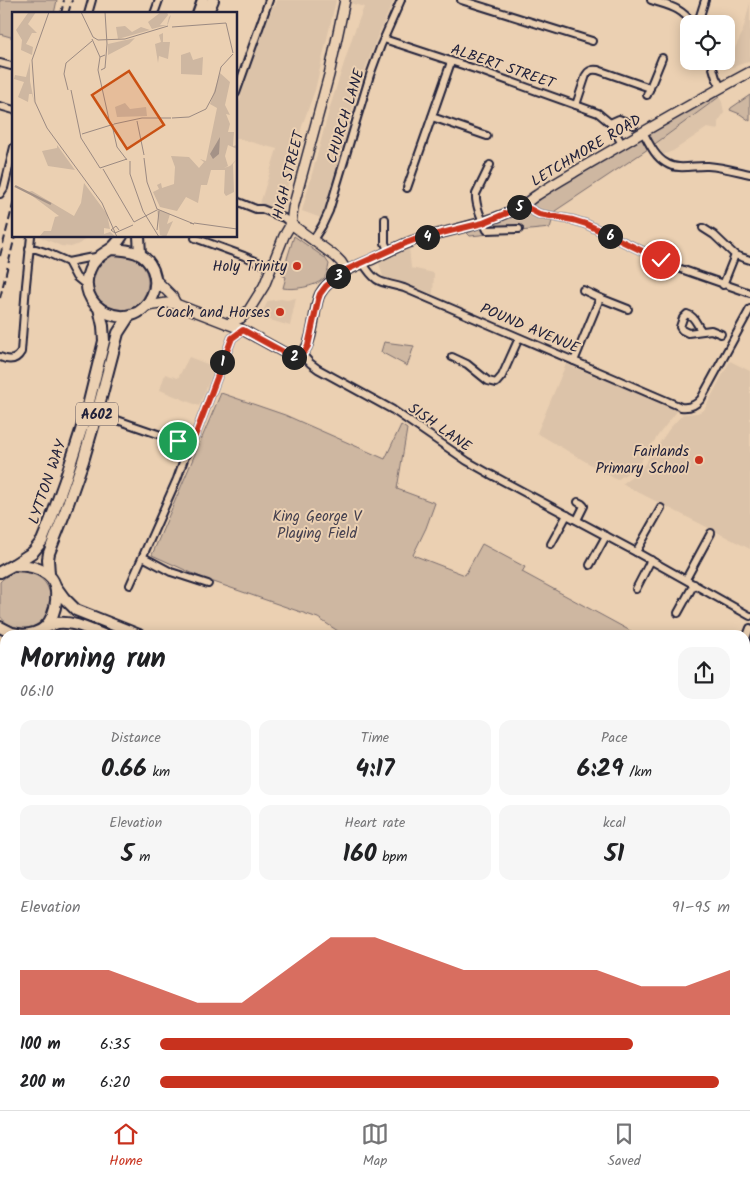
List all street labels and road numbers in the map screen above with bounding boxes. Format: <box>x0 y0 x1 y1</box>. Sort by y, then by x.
street label: ALBERT STREET <box>447 38 560 97</box>
street label: CHURCH LANE <box>320 65 372 167</box>
street label: LETCHMORE ROAD <box>527 108 647 193</box>
street label: HIGH STREET <box>266 127 312 222</box>
street label: POUND AVENUE <box>476 297 584 361</box>
street label: SISH LANE <box>403 397 477 459</box>
road number: A602 <box>76 402 118 426</box>
street label: LYTTON WAY <box>22 436 74 528</box>

